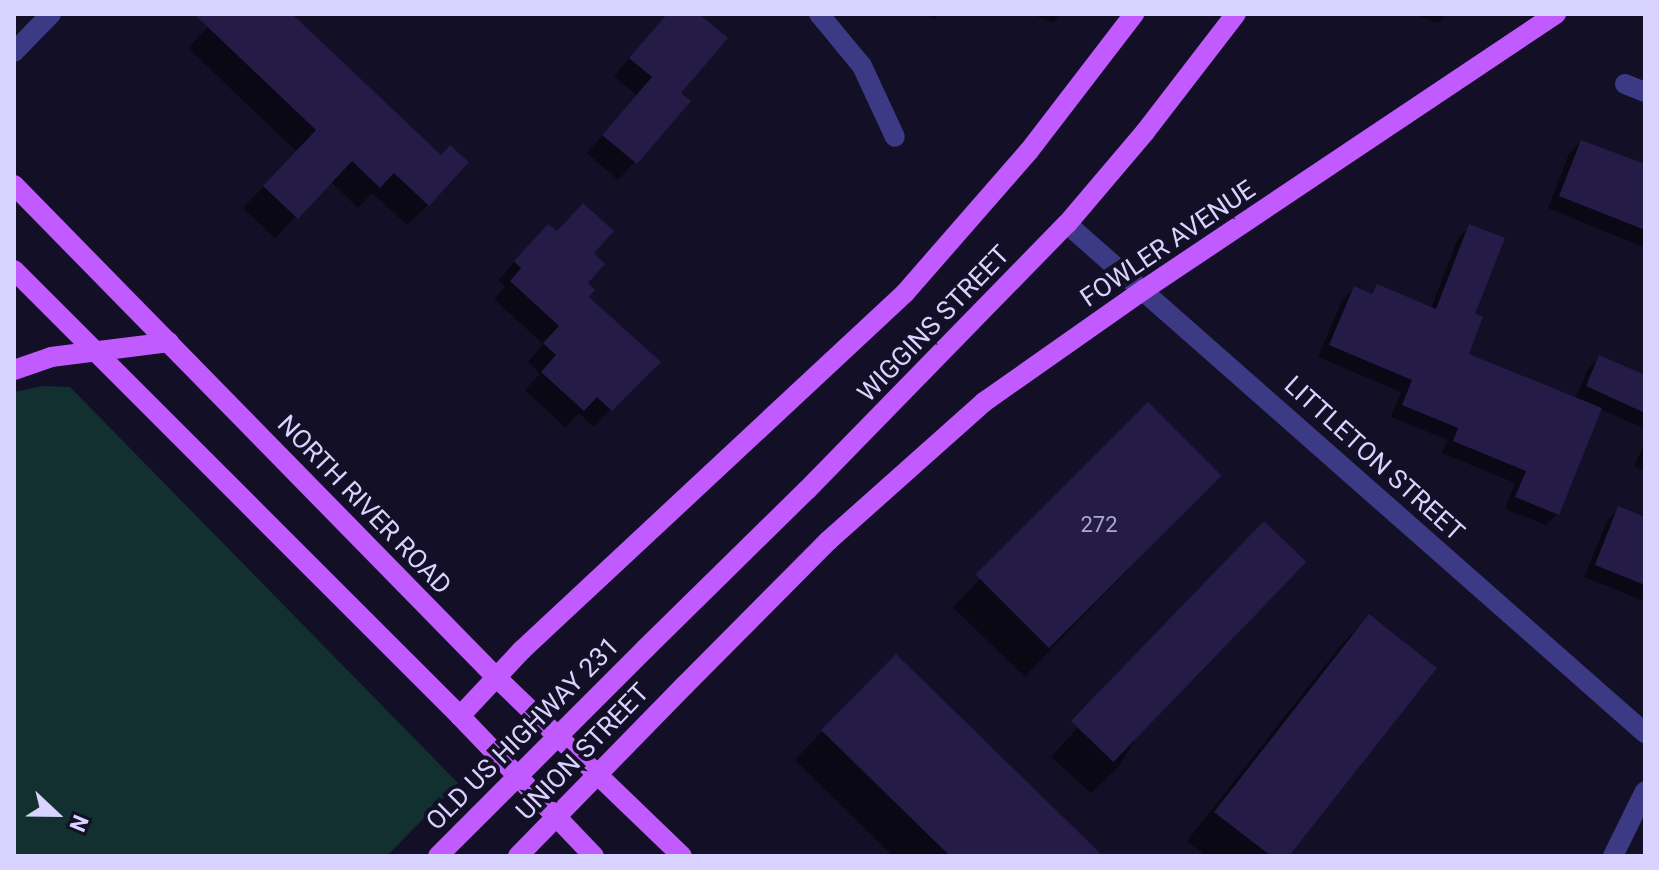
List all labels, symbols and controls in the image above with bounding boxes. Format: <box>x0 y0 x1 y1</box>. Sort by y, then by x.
street label: FOWLER AVENUE <box>1075 174 1261 314</box>
street label: WIGGINS STREET <box>851 239 1017 409</box>
street label: LITTLETON STREET <box>1278 370 1470 548</box>
street label: NORTH RIVER ROAD <box>271 409 457 601</box>
house number: 272 <box>1080 512 1118 538</box>
street label: OLD US HIGHWAY 231 <box>420 631 626 837</box>
street label: UNION STREET <box>510 677 656 827</box>
north arrow <box>16 774 96 854</box>
text: N <box>64 811 93 835</box>

